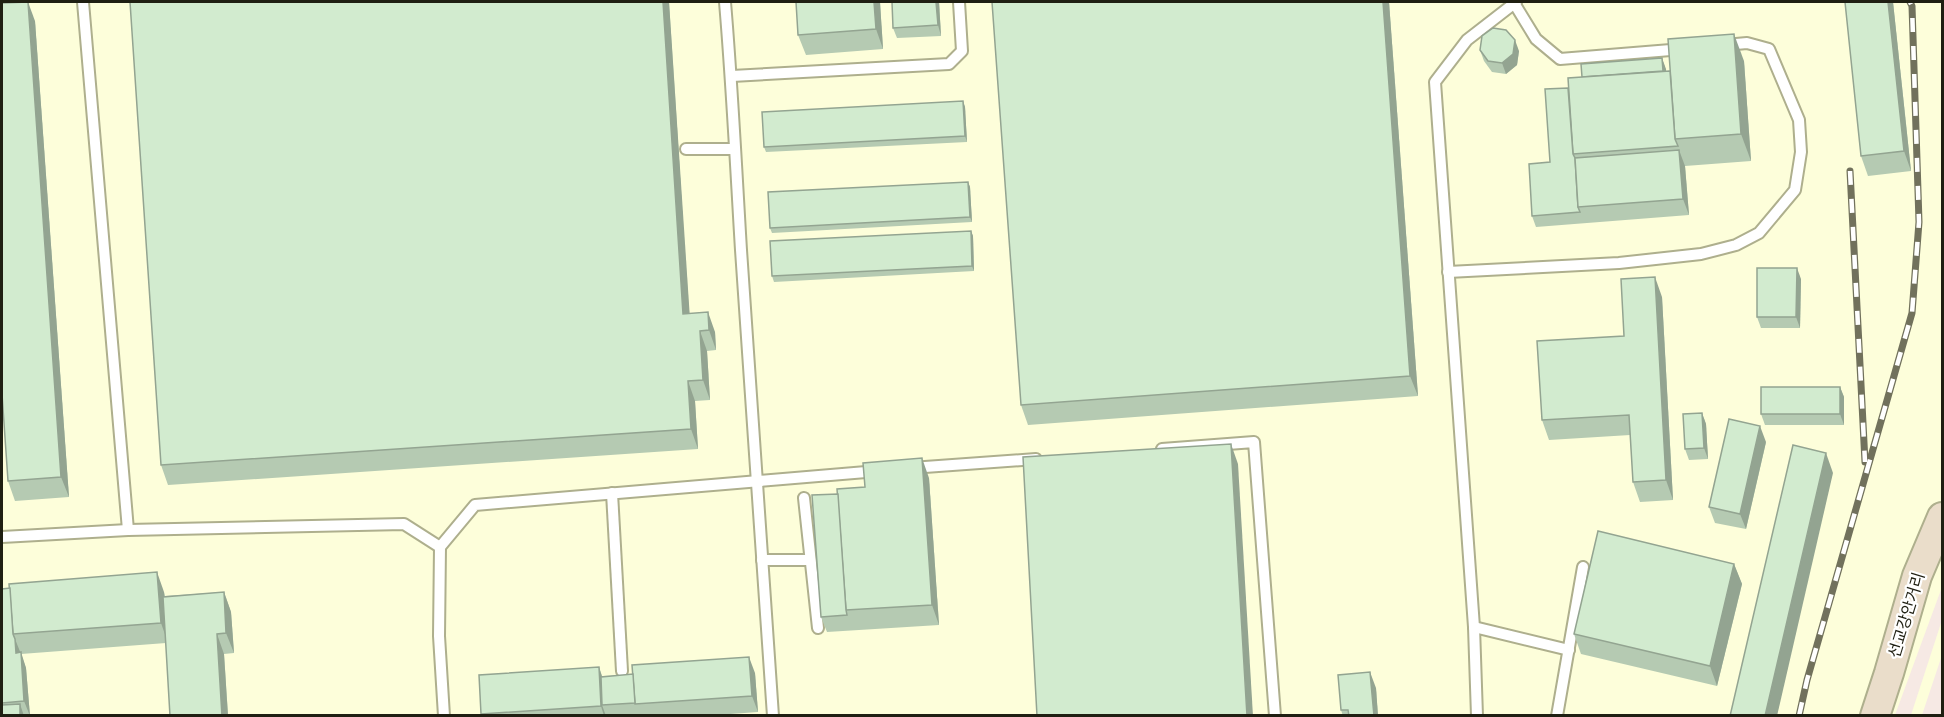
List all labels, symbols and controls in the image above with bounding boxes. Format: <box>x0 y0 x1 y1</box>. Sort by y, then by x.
street label: 선교강안거리 <box>1883 570 1930 661</box>

